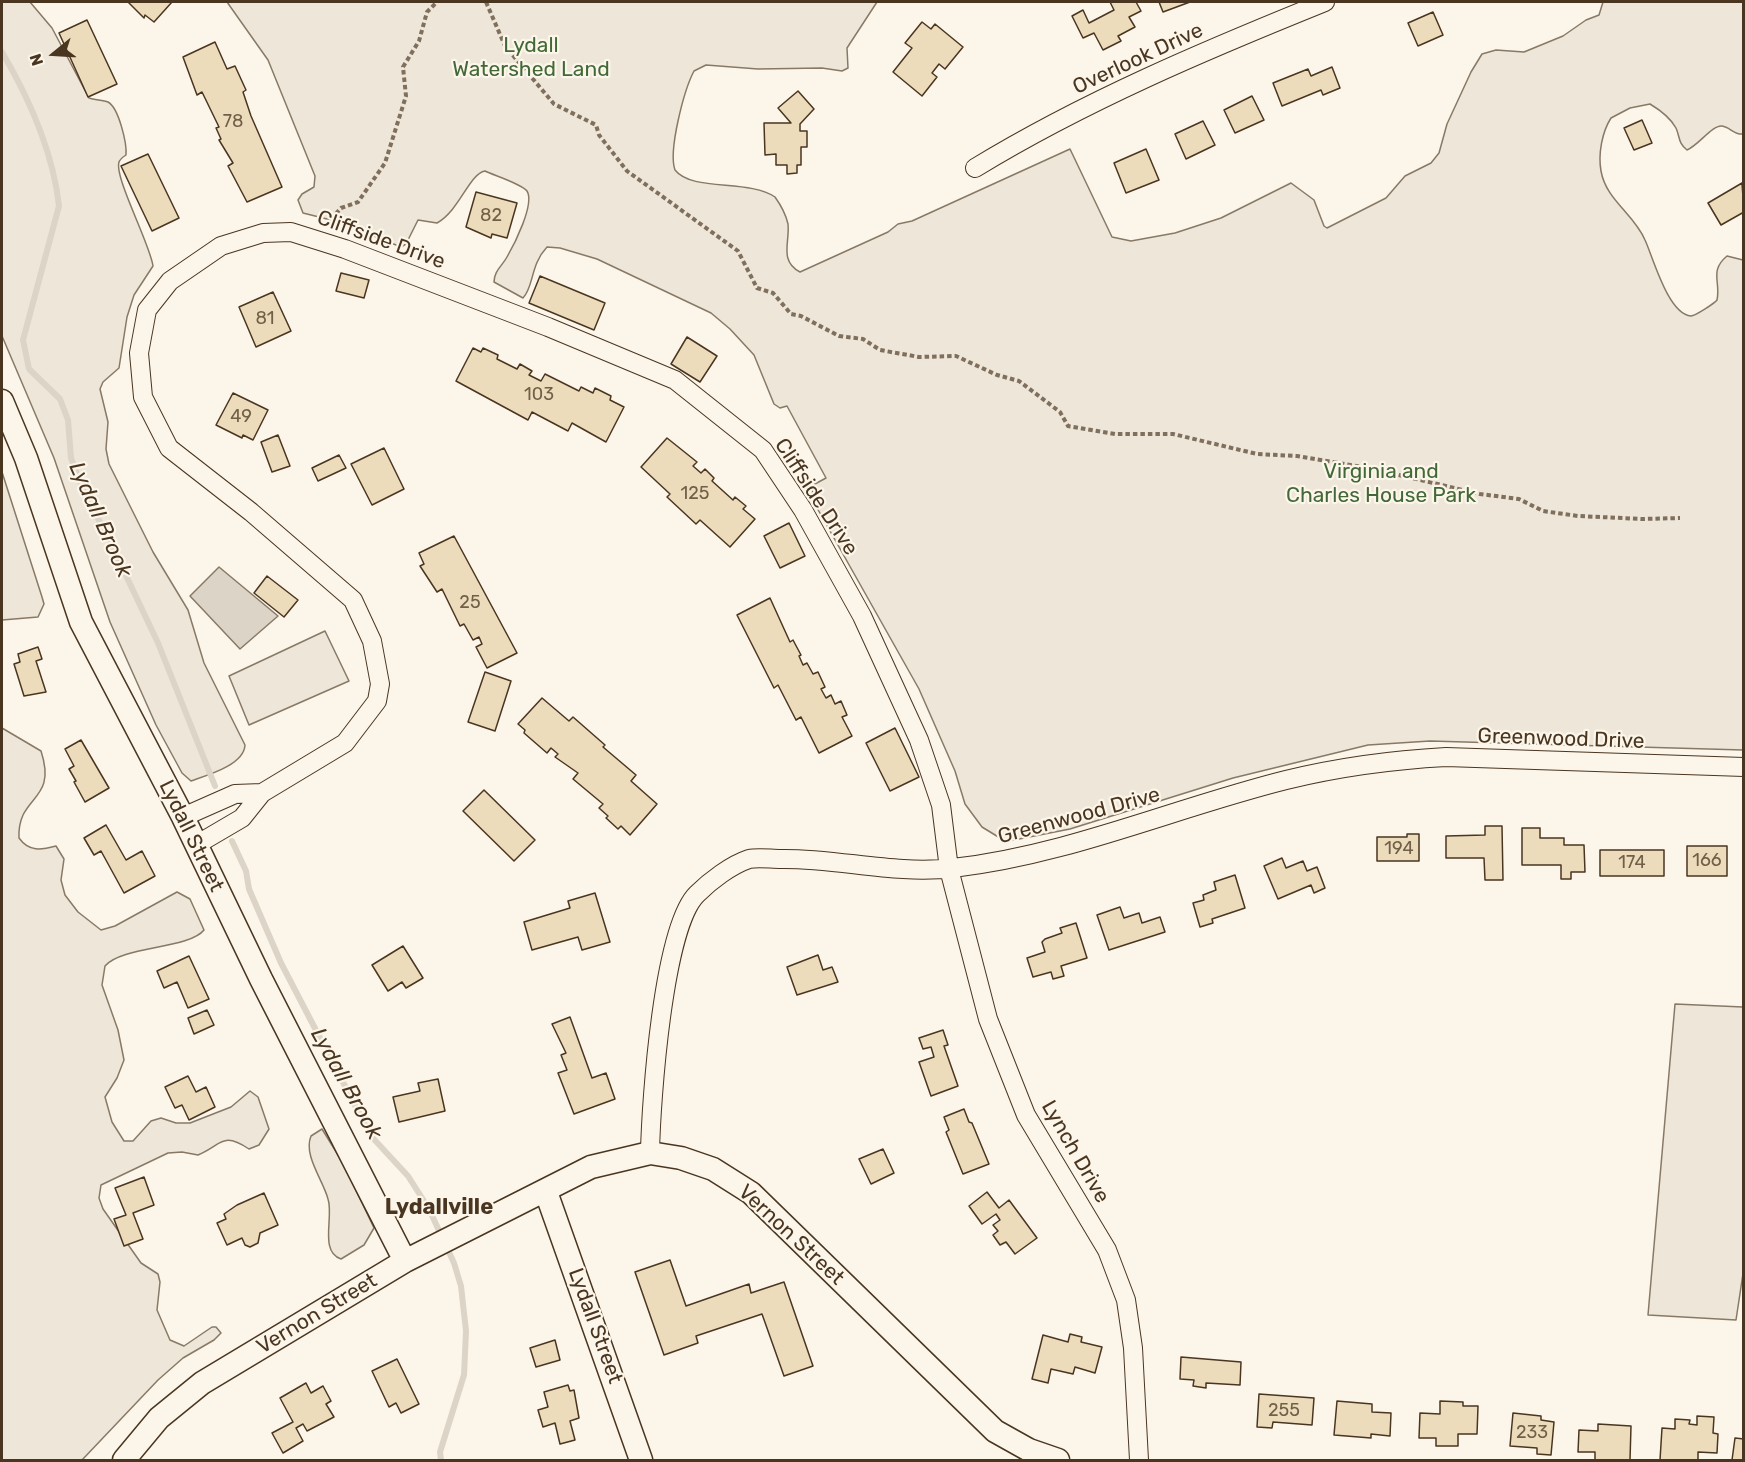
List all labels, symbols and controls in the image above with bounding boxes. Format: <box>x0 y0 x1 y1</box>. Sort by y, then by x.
street label: Overlook Drive <box>1069 18 1207 100</box>
north arrow <box>24 24 84 84</box>
park label: Lydall Watershed Land <box>452 33 610 83</box>
text: N <box>26 51 47 68</box>
house number: 78 <box>223 111 243 133</box>
street label: Cliffside Drive <box>314 205 448 275</box>
house number: 82 <box>480 205 502 227</box>
house number: 81 <box>255 308 275 330</box>
house number: 103 <box>524 384 554 406</box>
house number: 49 <box>230 406 252 428</box>
street label: Cliffside Drive <box>769 434 863 560</box>
water label: Lydall Brook <box>63 458 137 582</box>
park label: Virginia and Charles House Park <box>1286 459 1476 509</box>
house number: 125 <box>681 483 709 505</box>
house number: 25 <box>459 592 481 614</box>
street label: Greenwood Drive <box>1477 723 1645 755</box>
street label: Lydall Street <box>153 776 229 896</box>
street label: Greenwood Drive <box>995 782 1163 850</box>
house number: 194 <box>1384 838 1414 860</box>
house number: 166 <box>1692 850 1722 872</box>
house number: 174 <box>1618 852 1646 874</box>
water label: Lydall Brook <box>304 1024 388 1144</box>
street label: Lynch Drive <box>1036 1096 1114 1208</box>
street label: Vernon Street <box>733 1179 849 1291</box>
district label: Lydallville <box>385 1195 493 1221</box>
street label: Lydall Street <box>562 1265 628 1387</box>
street label: Vernon Street <box>252 1268 382 1360</box>
house number: 255 <box>1268 1400 1300 1422</box>
house number: 233 <box>1516 1422 1548 1444</box>

